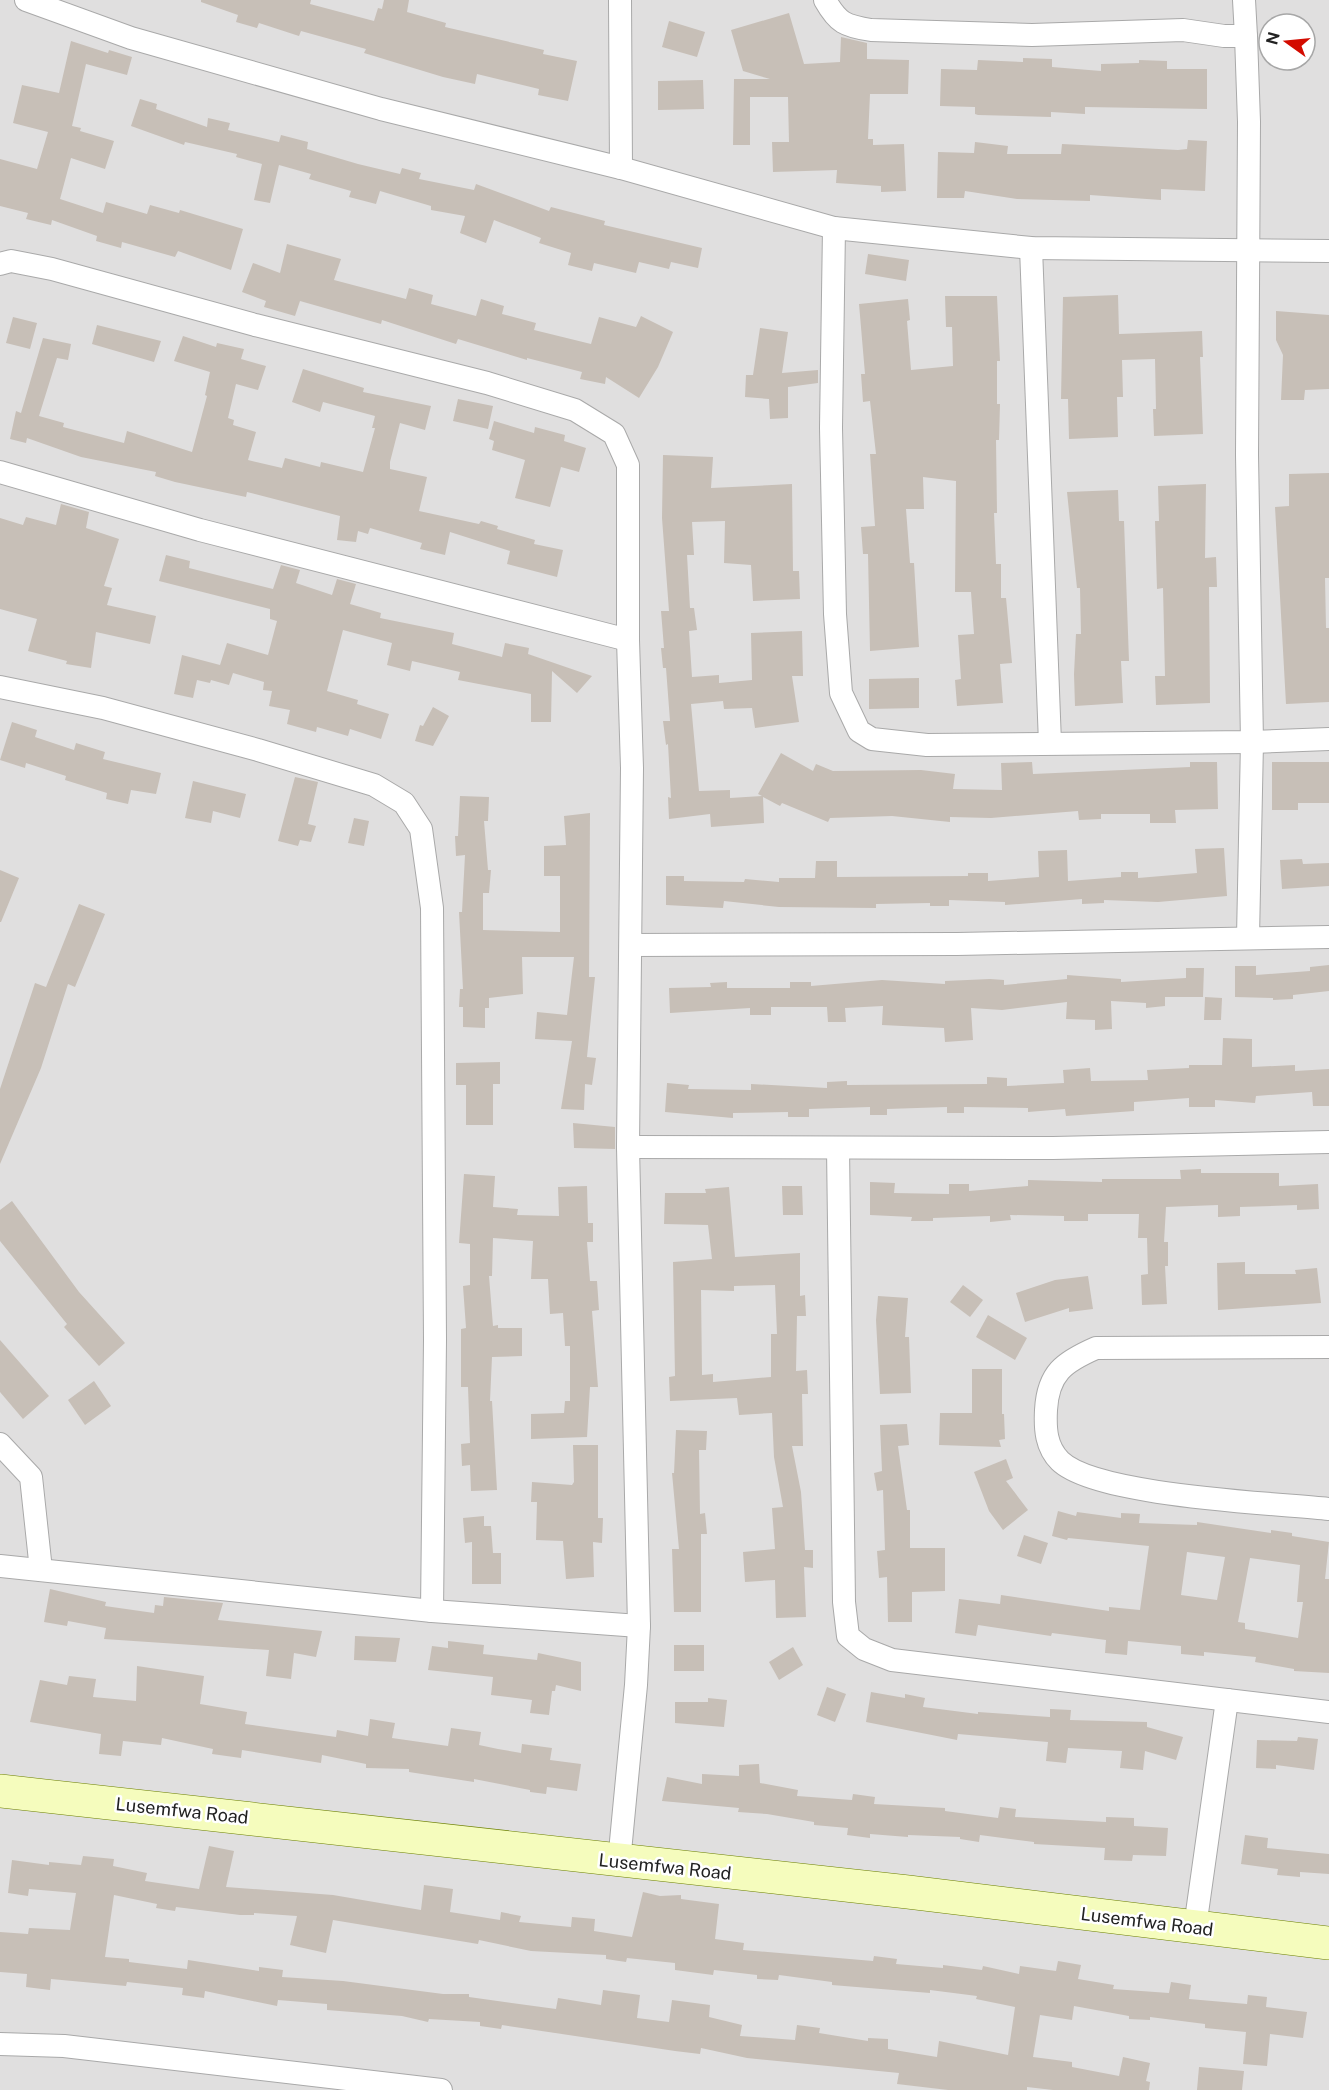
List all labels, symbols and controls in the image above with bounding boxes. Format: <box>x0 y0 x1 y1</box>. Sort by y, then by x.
north arrow <box>1257 12 1317 72</box>
text: N <box>1262 30 1284 47</box>
street label: Lusemfwa Road <box>115 1793 250 1828</box>
street label: Lusemfwa Road <box>598 1849 733 1884</box>
street label: Lusemfwa Road <box>1080 1903 1215 1940</box>

